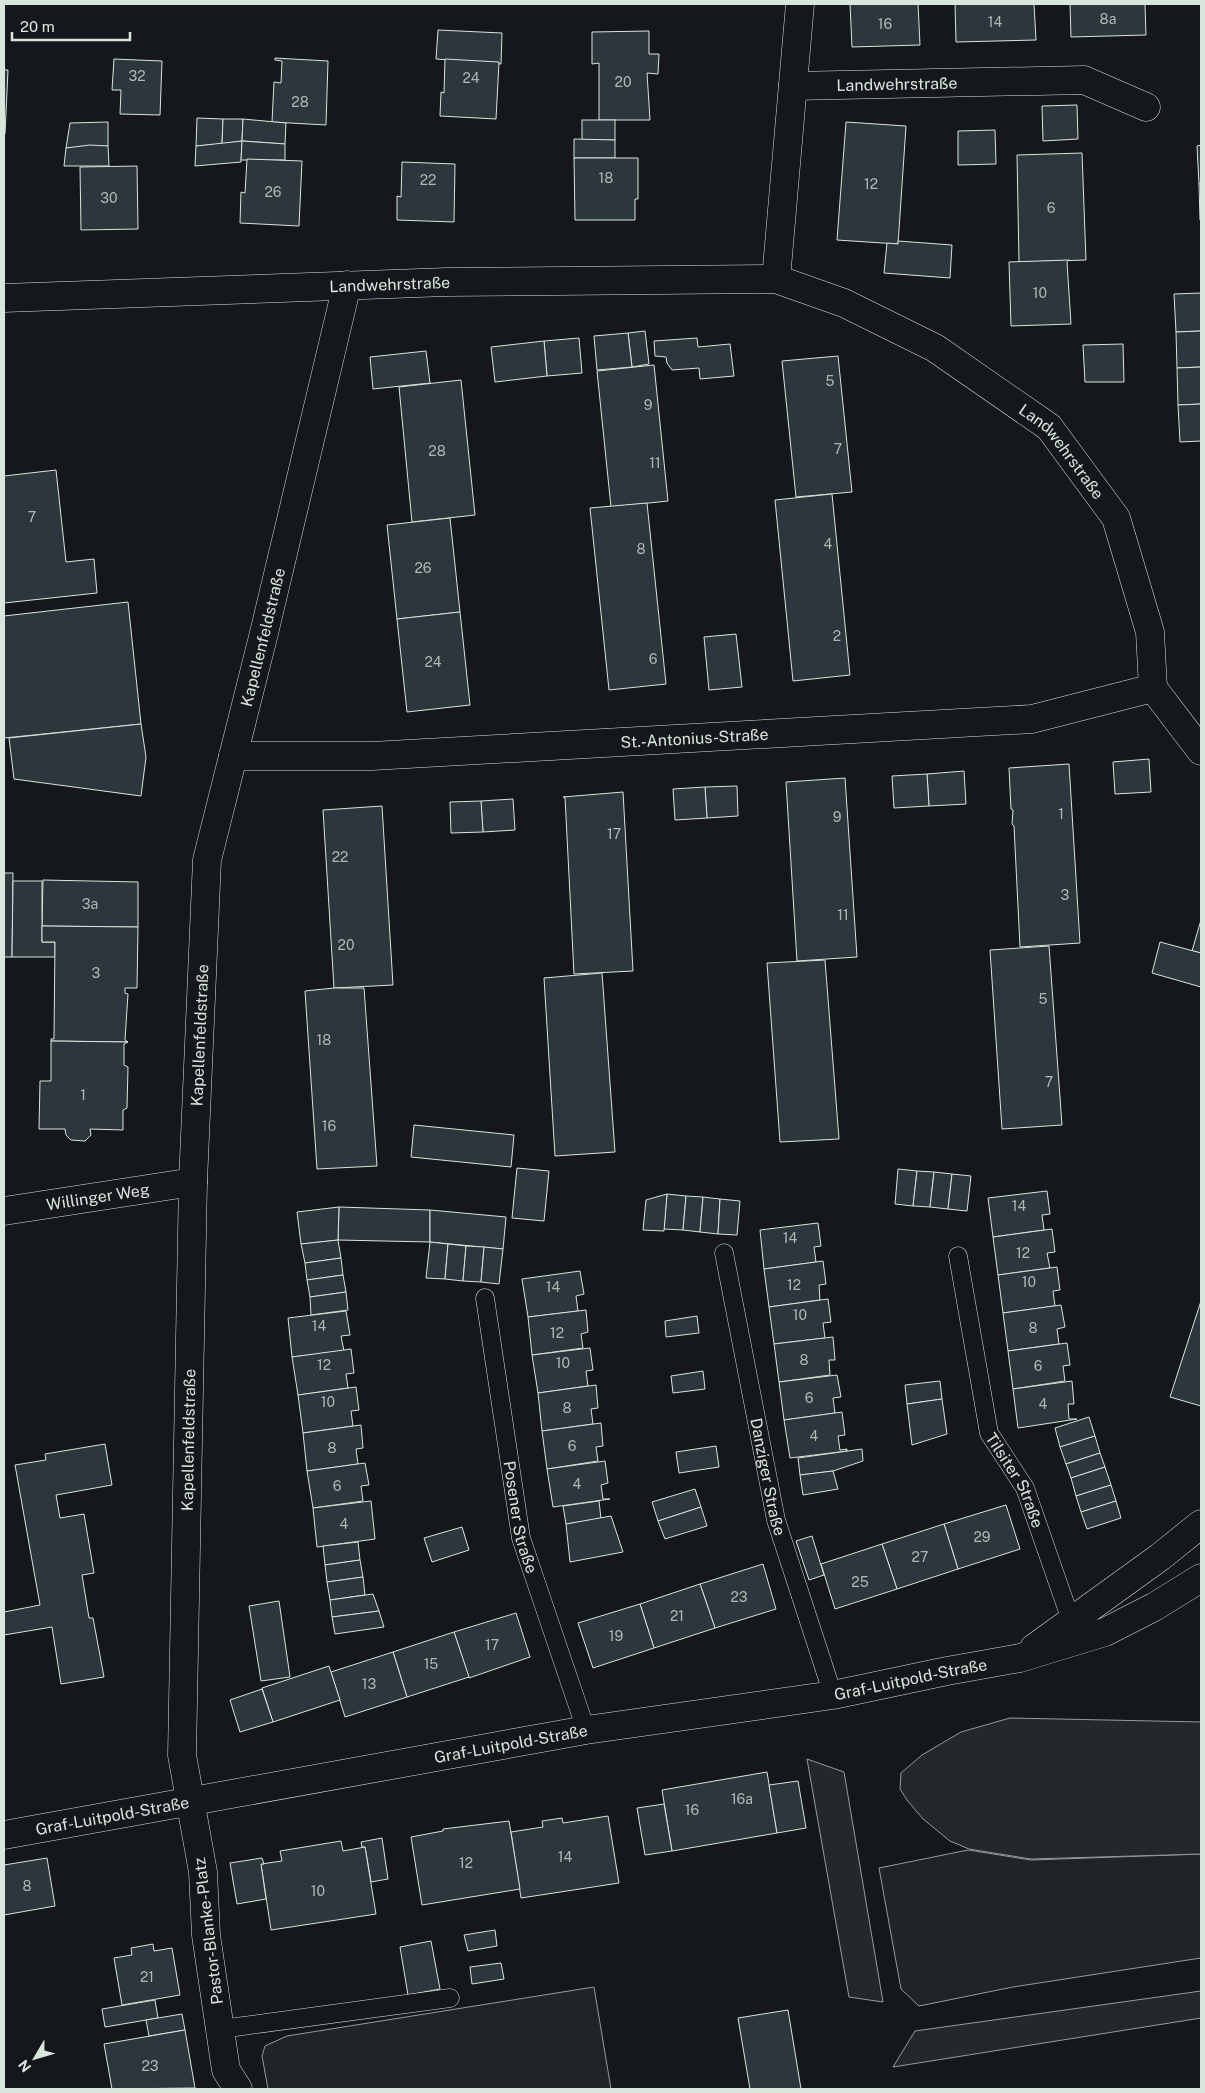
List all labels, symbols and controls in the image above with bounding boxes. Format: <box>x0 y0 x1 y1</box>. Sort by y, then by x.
scale bar <box>12 10 130 42</box>
house number: 8a <box>1100 11 1116 27</box>
house number: 14 <box>988 14 1002 30</box>
house number: 16 <box>878 16 892 32</box>
text: 20 m <box>20 18 55 35</box>
house number: 32 <box>128 68 146 84</box>
house number: 24 <box>462 70 480 86</box>
house number: 20 <box>615 74 631 90</box>
street label: Landwehrstraße <box>836 74 958 95</box>
house number: 28 <box>291 94 309 110</box>
house number: 18 <box>599 170 613 186</box>
house number: 22 <box>420 172 436 188</box>
house number: 12 <box>864 176 878 192</box>
house number: 26 <box>264 184 282 200</box>
house number: 30 <box>100 190 118 206</box>
house number: 6 <box>1047 200 1056 216</box>
street label: Landwehrstraße <box>329 273 451 296</box>
house number: 10 <box>1033 285 1047 301</box>
house number: 5 <box>826 373 835 389</box>
house number: 9 <box>644 397 653 413</box>
street label: Landwehrstraße <box>1015 400 1108 503</box>
house number: 7 <box>834 441 842 457</box>
house number: 28 <box>428 443 446 459</box>
house number: 11 <box>649 455 661 471</box>
house number: 7 <box>28 509 36 525</box>
house number: 4 <box>824 536 833 552</box>
house number: 8 <box>636 541 646 557</box>
house number: 26 <box>414 560 432 576</box>
street label: Kapellenfeldstraße <box>237 566 289 709</box>
house number: 2 <box>833 628 841 644</box>
house number: 6 <box>649 651 658 667</box>
house number: 24 <box>424 654 442 670</box>
street label: St.-Antonius-Straße <box>620 725 769 752</box>
house number: 1 <box>1058 806 1064 822</box>
house number: 9 <box>833 809 842 825</box>
house number: 17 <box>607 826 621 842</box>
house number: 22 <box>332 849 348 865</box>
house number: 3 <box>1061 887 1070 903</box>
house number: 3a <box>82 896 98 912</box>
house number: 11 <box>837 907 849 923</box>
house number: 20 <box>338 937 354 953</box>
street label: Kapellenfeldstraße <box>187 964 212 1107</box>
house number: 3 <box>92 965 101 981</box>
house number: 5 <box>1039 991 1048 1007</box>
house number: 18 <box>317 1032 331 1048</box>
house number: 7 <box>1045 1074 1053 1090</box>
house number: 1 <box>80 1087 86 1103</box>
house number: 16 <box>322 1118 336 1134</box>
street label: Willinger Weg <box>45 1180 151 1214</box>
house number: 14 <box>1012 1198 1026 1214</box>
house number: 14 <box>783 1230 797 1246</box>
house number: 12 <box>1016 1245 1030 1261</box>
house number: 10 <box>1022 1274 1036 1290</box>
house number: 12 <box>787 1277 801 1293</box>
house number: 14 <box>546 1279 560 1295</box>
house number: 10 <box>793 1307 807 1323</box>
house number: 14 <box>312 1318 326 1334</box>
house number: 8 <box>1028 1320 1038 1336</box>
house number: 12 <box>550 1325 564 1341</box>
house number: 8 <box>799 1352 809 1368</box>
house number: 10 <box>556 1355 570 1371</box>
house number: 12 <box>317 1357 331 1373</box>
house number: 6 <box>1034 1358 1043 1374</box>
street label: Kapellenfeldstraße <box>178 1369 199 1511</box>
house number: 6 <box>805 1390 814 1406</box>
house number: 10 <box>321 1394 335 1410</box>
house number: 4 <box>1039 1396 1048 1412</box>
house number: 8 <box>562 1400 572 1416</box>
street label: Danziger Straße <box>746 1416 789 1538</box>
house number: 4 <box>810 1428 819 1444</box>
street label: Tilsiter Straße <box>981 1429 1047 1530</box>
house number: 6 <box>568 1438 577 1454</box>
house number: 8 <box>327 1440 337 1456</box>
street label: Posener Straße <box>500 1459 541 1576</box>
house number: 4 <box>573 1476 582 1492</box>
house number: 6 <box>333 1478 342 1494</box>
house number: 4 <box>340 1516 349 1532</box>
house number: 29 <box>973 1529 991 1545</box>
house number: 27 <box>912 1549 928 1565</box>
house number: 25 <box>851 1574 869 1590</box>
house number: 23 <box>730 1589 748 1605</box>
house number: 21 <box>670 1608 684 1624</box>
house number: 19 <box>609 1628 623 1644</box>
house number: 17 <box>485 1637 499 1653</box>
street label: Graf-Luitpold-Straße <box>832 1655 989 1705</box>
house number: 15 <box>424 1656 438 1672</box>
house number: 13 <box>362 1676 376 1692</box>
street label: Graf-Luitpold-Straße <box>433 1721 589 1767</box>
house number: 16a <box>731 1791 753 1807</box>
street label: Graf-Luitpold-Straße <box>34 1793 191 1839</box>
house number: 16 <box>685 1802 699 1818</box>
house number: 14 <box>558 1849 572 1865</box>
house number: 12 <box>459 1855 473 1871</box>
street label: Pastor-Blanke-Platz <box>190 1856 227 2006</box>
house number: 8 <box>22 1878 32 1894</box>
house number: 10 <box>311 1883 325 1899</box>
house number: 21 <box>140 1969 154 1985</box>
north arrow <box>10 2033 60 2083</box>
text: N <box>15 2057 34 2075</box>
house number: 23 <box>141 2058 159 2074</box>

